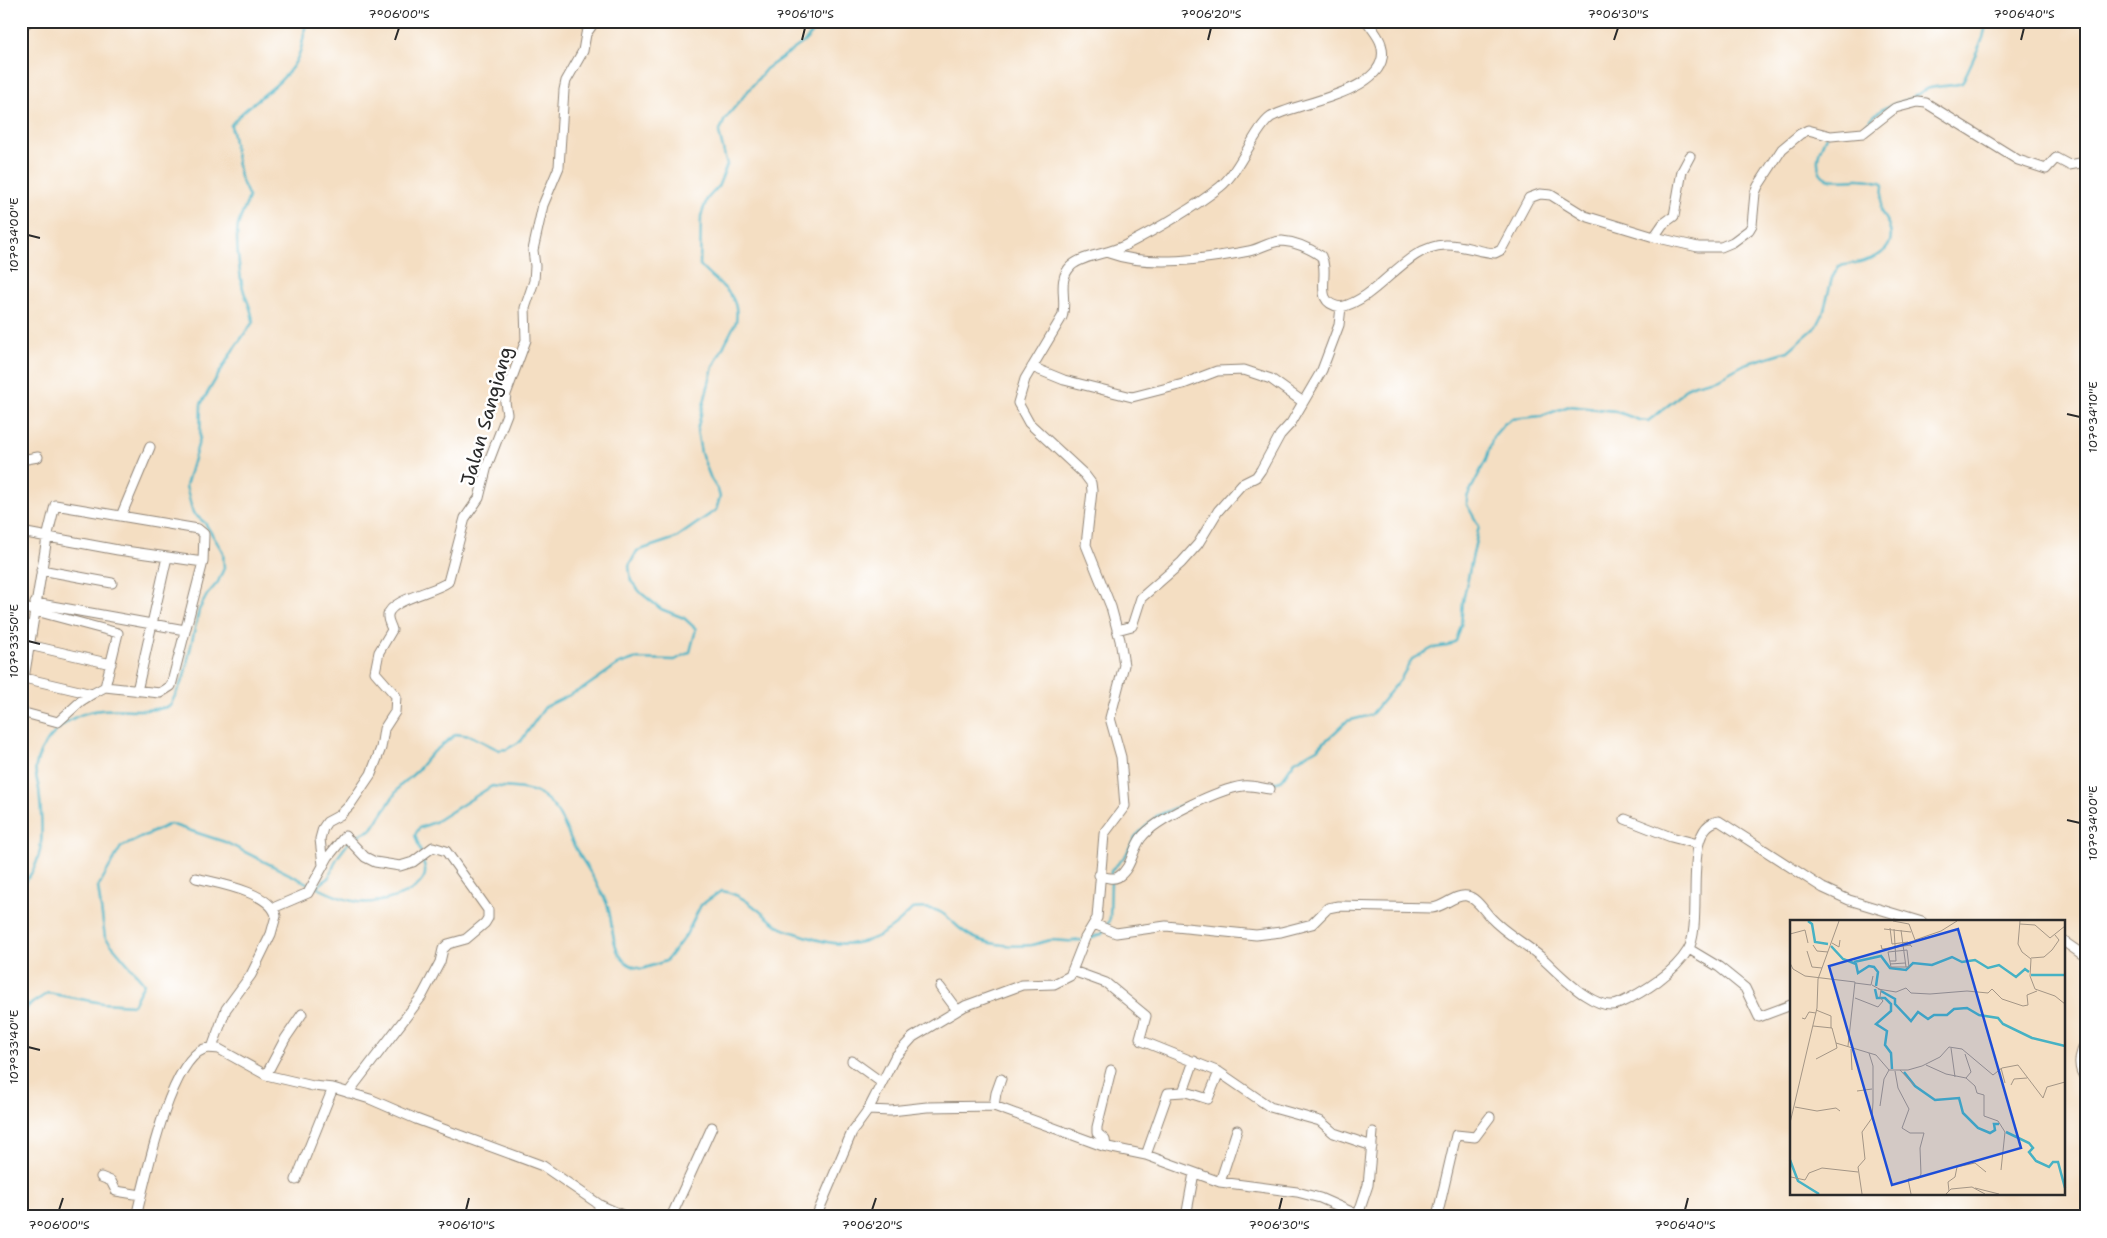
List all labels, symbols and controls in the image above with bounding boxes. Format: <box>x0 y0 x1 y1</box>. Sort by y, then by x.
text: 7°06'00"S <box>368 6 430 22</box>
text: 7°06'10"S <box>776 6 834 22</box>
text: 7°06'20"S <box>1180 6 1242 22</box>
text: 7°06'30"S <box>1587 6 1649 22</box>
text: 7°06'40"S <box>1993 6 2055 22</box>
text: 107°34'00"E <box>6 197 22 273</box>
street label: Jalan Sangiang <box>455 344 518 489</box>
text: 107°34'10"E <box>2085 381 2101 453</box>
text: 107°33'50"E <box>6 604 22 678</box>
text: 107°34'00"E <box>2085 785 2101 861</box>
inset map <box>1790 920 2064 1196</box>
text: 107°33'40"E <box>6 1010 22 1084</box>
text: 7°06'00"S <box>28 1217 90 1233</box>
text: 7°06'10"S <box>437 1217 495 1233</box>
text: 7°06'20"S <box>841 1217 903 1233</box>
text: 7°06'30"S <box>1248 1217 1310 1233</box>
text: 7°06'40"S <box>1654 1217 1716 1233</box>

